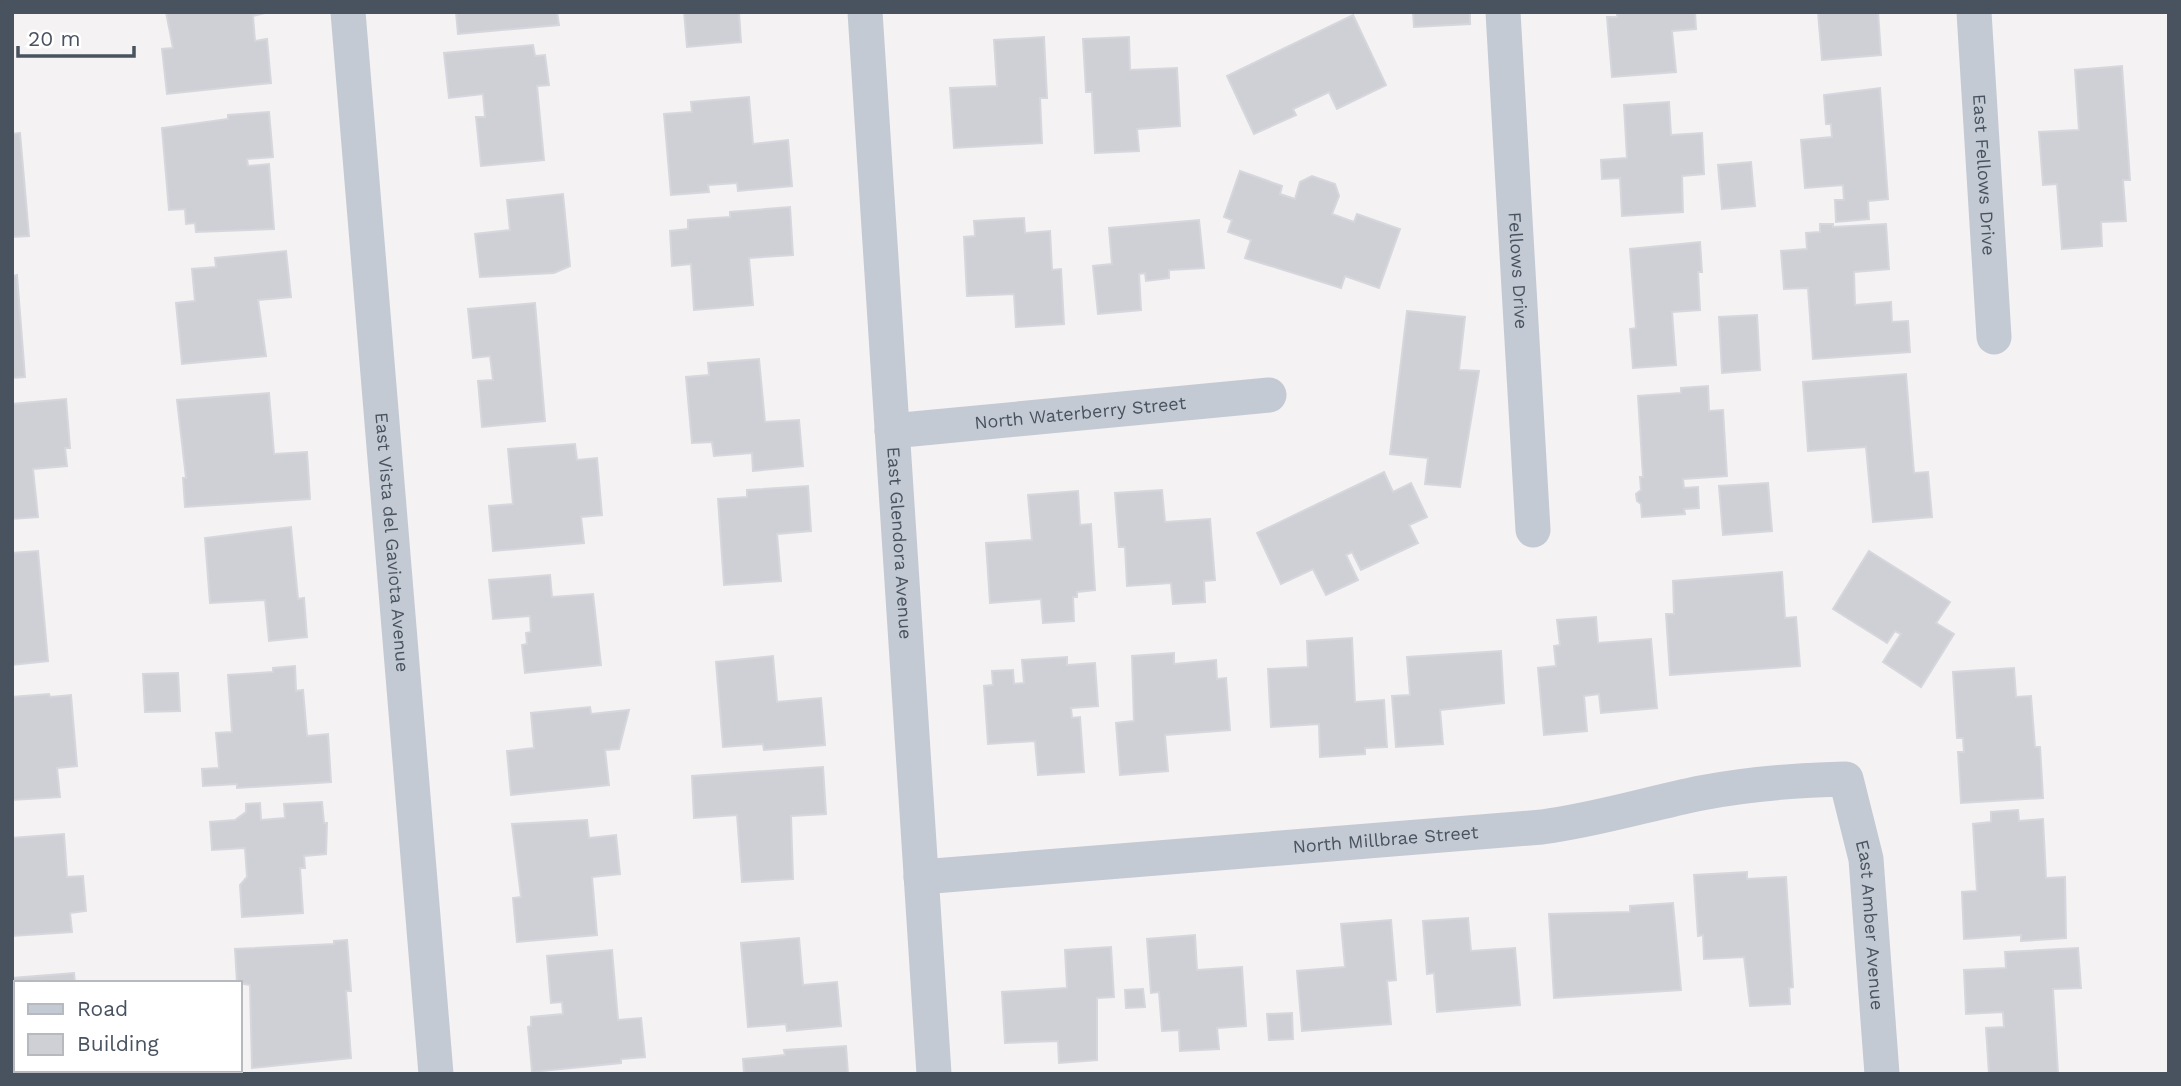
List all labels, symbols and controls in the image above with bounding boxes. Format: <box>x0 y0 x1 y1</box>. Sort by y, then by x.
scale bar <box>18 14 133 58</box>
text: 20 m <box>28 26 80 51</box>
street label: East Fellows Drive <box>1969 93 2000 256</box>
street label: Fellows Drive <box>1505 211 1532 330</box>
street label: North Waterberry Street <box>973 392 1187 433</box>
street label: East Vista del Gaviota Avenue <box>371 411 414 673</box>
street label: East Glendora Avenue <box>883 446 917 640</box>
street label: North Millbrae Street <box>1292 821 1479 857</box>
street label: East Amber Avenue <box>1852 837 1888 1011</box>
legend <box>14 981 242 1072</box>
text: Road <box>77 996 128 1021</box>
text: Building <box>77 1031 159 1056</box>

